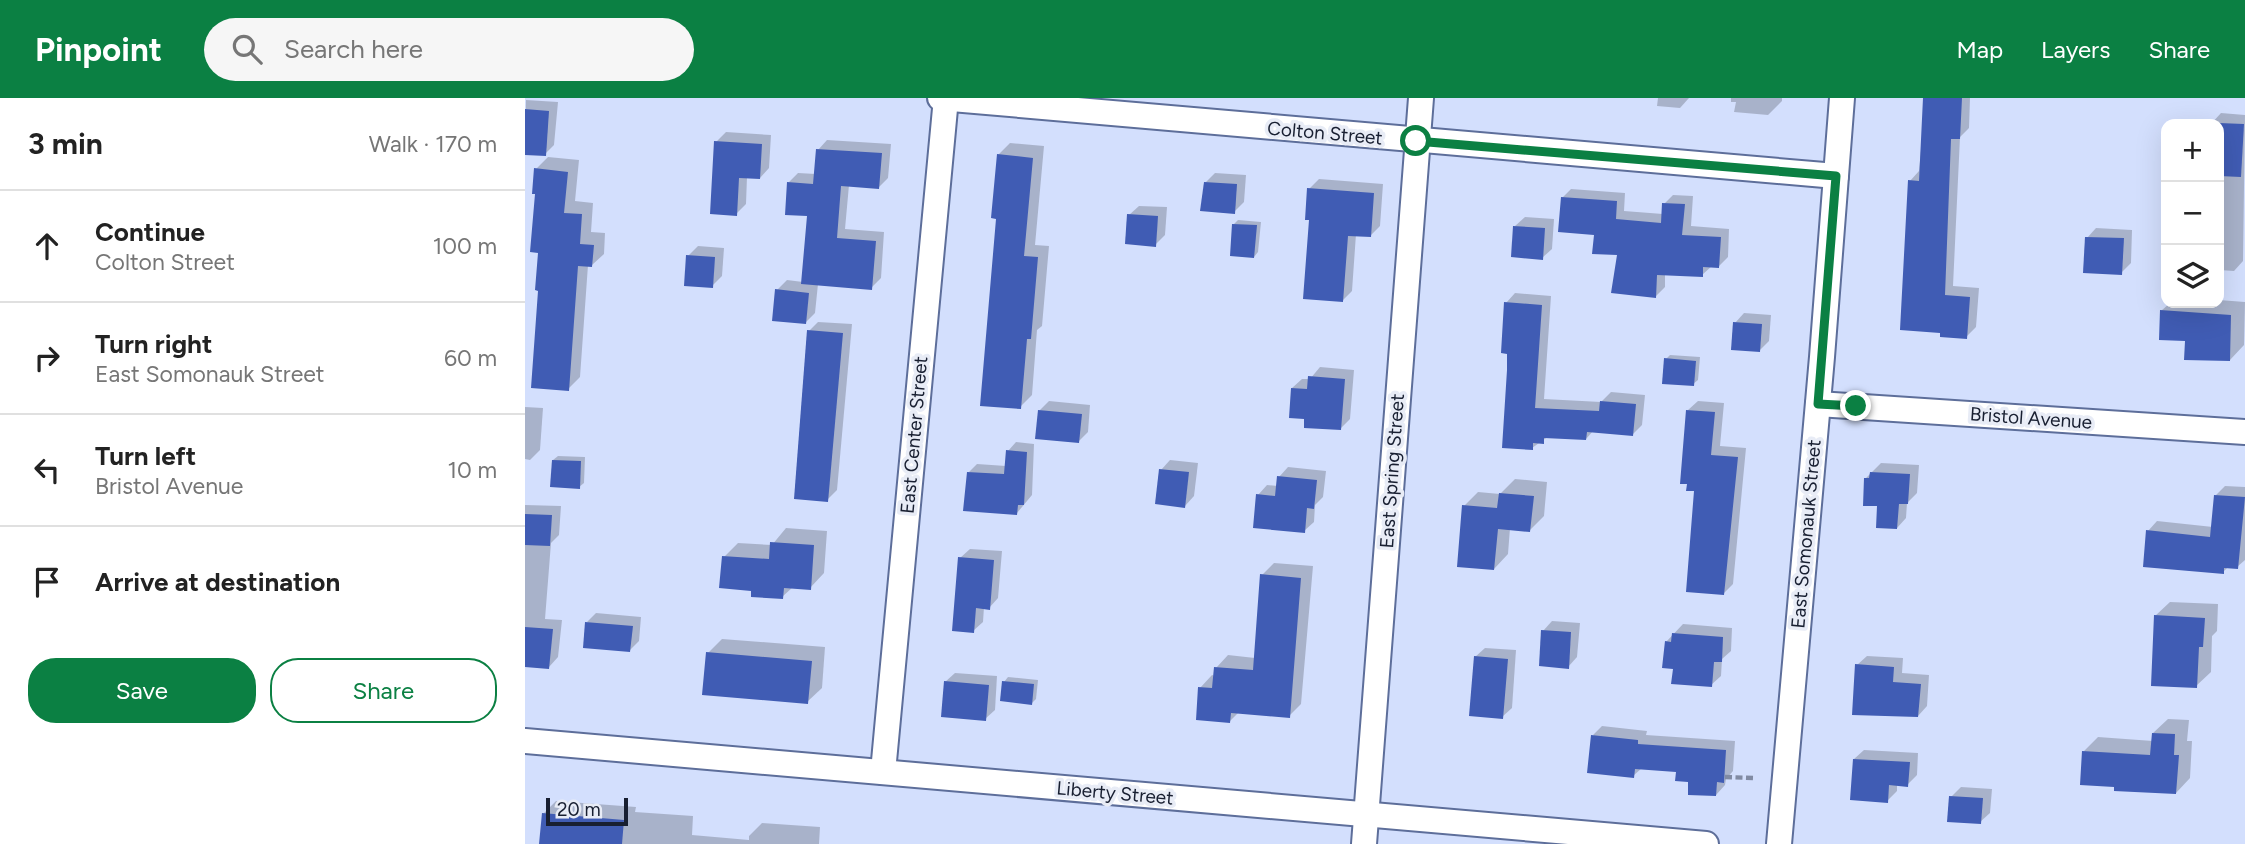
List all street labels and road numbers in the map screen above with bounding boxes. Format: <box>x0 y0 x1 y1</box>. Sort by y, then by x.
street label: Colton Street <box>1266 117 1384 149</box>
street label: East Center Street <box>896 355 932 515</box>
street label: East Spring Street <box>1375 393 1409 549</box>
street label: Bristol Avenue <box>1969 402 2093 434</box>
street label: East Somonauk Street <box>1786 439 1826 629</box>
street label: Liberty Street <box>1056 776 1174 810</box>

